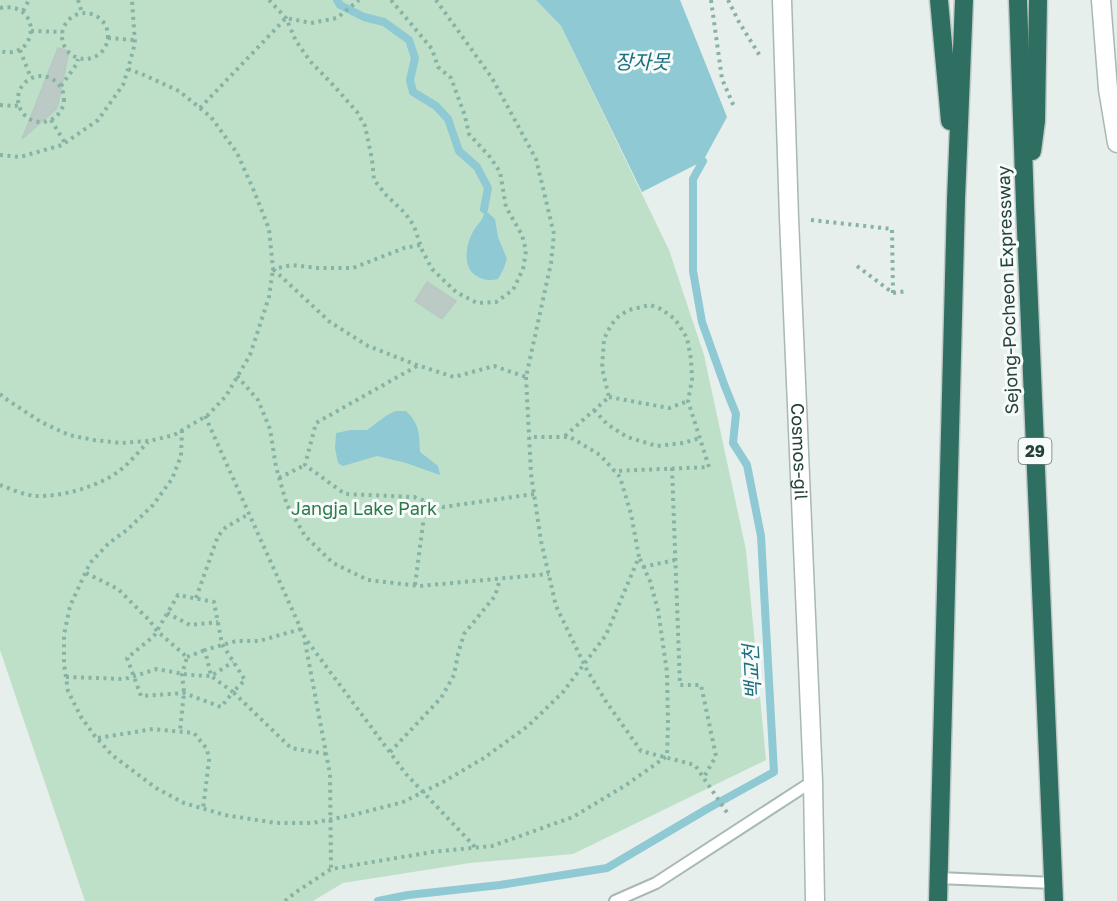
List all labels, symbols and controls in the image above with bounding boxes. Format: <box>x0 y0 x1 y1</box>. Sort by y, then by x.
water label: 장자못 <box>614 49 671 73</box>
street label: Sejong-Pocheon Expressway <box>992 165 1022 415</box>
street label: Cosmos-gil <box>787 402 813 501</box>
road number: 29 <box>1018 438 1052 464</box>
park label: Jangja Lake Park <box>291 497 437 519</box>
water label: 백교천 <box>737 641 764 700</box>

